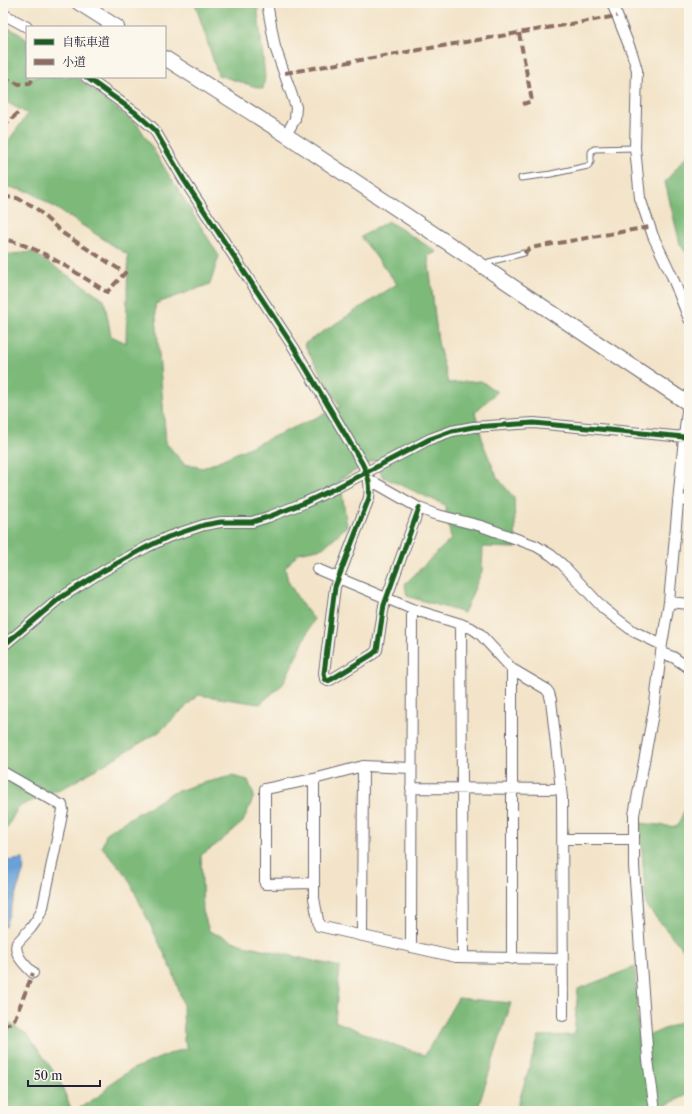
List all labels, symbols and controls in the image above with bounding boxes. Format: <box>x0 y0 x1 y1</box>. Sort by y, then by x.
legend <box>26 26 166 78</box>
text: 自転車道 <box>62 34 110 49</box>
text: 小道 <box>62 54 86 69</box>
scale bar <box>28 1062 100 1088</box>
text: 50 m <box>34 1068 63 1083</box>

